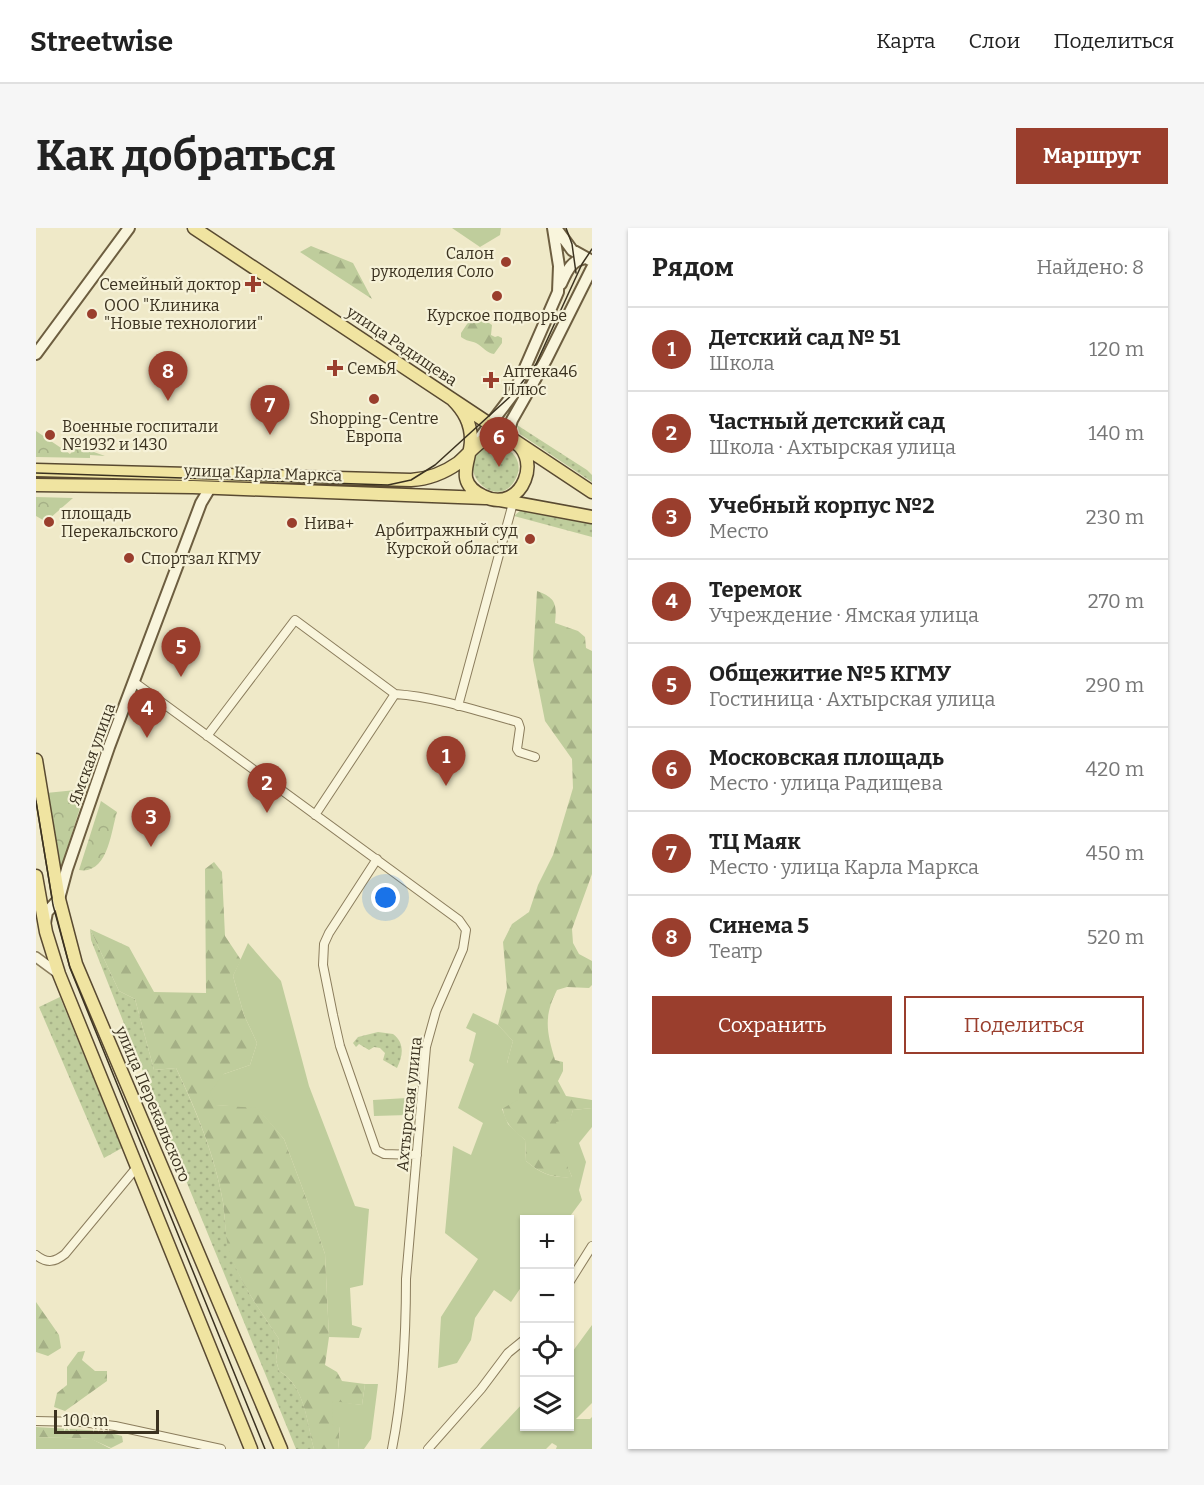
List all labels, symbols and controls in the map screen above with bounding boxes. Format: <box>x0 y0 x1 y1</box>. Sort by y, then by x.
text: Streetwise <box>30 25 173 58</box>
text: Карта <box>876 28 935 54</box>
text: Слои <box>968 28 1020 54</box>
text: Поделиться <box>1053 28 1174 54</box>
button: Маршрут <box>1016 128 1168 184</box>
text: Как добраться <box>36 131 336 181</box>
place label: Салон рукоделия Соло <box>371 244 494 281</box>
text: Рядом <box>652 252 734 283</box>
marker: Салон рукоделия Соло <box>499 255 513 269</box>
text: Найдено: 8 <box>1037 255 1144 279</box>
place label: Семейный доктор <box>99 275 241 294</box>
marker: Семейный доктор <box>246 277 260 291</box>
marker: Курское подворье <box>490 289 504 303</box>
place label: ООО "Клиника "Новые технологии" <box>104 296 263 333</box>
street label: улица Радищева <box>342 301 461 390</box>
place label: Курское подворье <box>427 306 567 325</box>
marker: ООО "Клиника "Новые технологии" <box>85 307 99 321</box>
text: Детский сад № 51 <box>709 324 900 351</box>
text: 1 <box>667 337 676 361</box>
text: 120 m <box>1089 337 1144 361</box>
text: Школа <box>709 351 775 375</box>
pin: 8 <box>148 352 188 401</box>
place label: СемьЯ <box>347 359 396 378</box>
marker: СемьЯ <box>328 361 342 375</box>
place label: Аптека46 Плюс <box>503 362 578 399</box>
marker: Аптека46 Плюс <box>484 373 498 387</box>
pin: 7 <box>250 386 290 435</box>
marker: Shopping-Centre Европа <box>367 392 381 406</box>
text: Частный детский сад <box>709 408 945 435</box>
place label: Shopping-Centre Европа <box>310 409 439 446</box>
place label: Военные госпитали №1932 и 1430 <box>62 417 218 454</box>
pin: 6 <box>480 418 518 467</box>
text: 2 <box>666 421 677 445</box>
text: 140 m <box>1088 421 1144 445</box>
marker: Военные госпитали №1932 и 1430 <box>43 428 57 442</box>
text: Школа · Ахтырская улица <box>709 435 956 459</box>
street label: улица Карла Маркса <box>183 461 343 485</box>
text: Учебный корпус №2 <box>709 492 935 519</box>
place label: площадь Перекальского <box>61 504 178 541</box>
text: 3 <box>666 505 677 529</box>
text: 230 m <box>1086 505 1144 529</box>
place label: Нива+ <box>304 514 354 533</box>
marker: площадь Перекальского <box>42 515 56 529</box>
marker: Нива+ <box>285 516 299 530</box>
text: Место <box>709 519 769 543</box>
place label: Арбитражный суд Курской области <box>375 521 518 558</box>
marker: Арбитражный суд Курской области <box>523 532 537 546</box>
place label: Спортзал КГМУ <box>141 549 261 568</box>
marker: Спортзал КГМУ <box>122 551 136 565</box>
text: Теремок <box>709 576 802 603</box>
text: 4 <box>665 589 678 613</box>
text: 270 m <box>1088 589 1144 613</box>
text: Учреждение · Ямская улица <box>709 603 979 627</box>
pin: 5 <box>162 628 200 677</box>
text: Общежитие №5 КГМУ <box>709 660 951 687</box>
text: 5 <box>666 673 677 697</box>
text: 290 m <box>1086 673 1144 697</box>
text: Гостиница · Ахтырская улица <box>709 687 995 711</box>
pin: 4 <box>128 688 166 738</box>
street label: Ямская улица <box>65 700 119 808</box>
pin: 1 <box>426 736 466 786</box>
text: Московская площадь <box>709 744 944 771</box>
text: 6 <box>666 757 677 781</box>
text: 420 m <box>1086 757 1144 781</box>
pin: 2 <box>248 764 286 813</box>
text: Место · улица Радищева <box>709 771 943 795</box>
pin: 3 <box>132 798 170 847</box>
text: ТЦ Маяк <box>709 828 801 855</box>
text: 7 <box>666 841 677 865</box>
text: 450 m <box>1086 841 1144 865</box>
text: Место · улица Карла Маркса <box>709 855 979 879</box>
your location <box>371 883 400 912</box>
text: Синема 5 <box>709 912 809 939</box>
text: 8 <box>665 925 678 949</box>
text: 520 m <box>1087 925 1144 949</box>
text: Театр <box>709 939 763 963</box>
button: Сохранить <box>652 996 892 1054</box>
button: Поделиться <box>904 996 1144 1054</box>
street label: улица Перекальского <box>111 1022 194 1185</box>
street label: Ахтырская улица <box>392 1035 426 1172</box>
map controls <box>520 1215 574 1431</box>
button: + <box>520 1215 574 1269</box>
button: − <box>520 1269 574 1323</box>
button: locate <box>520 1323 574 1377</box>
button: layers <box>520 1377 574 1431</box>
scale bar <box>54 1407 159 1434</box>
text: 100 m <box>63 1411 108 1430</box>

